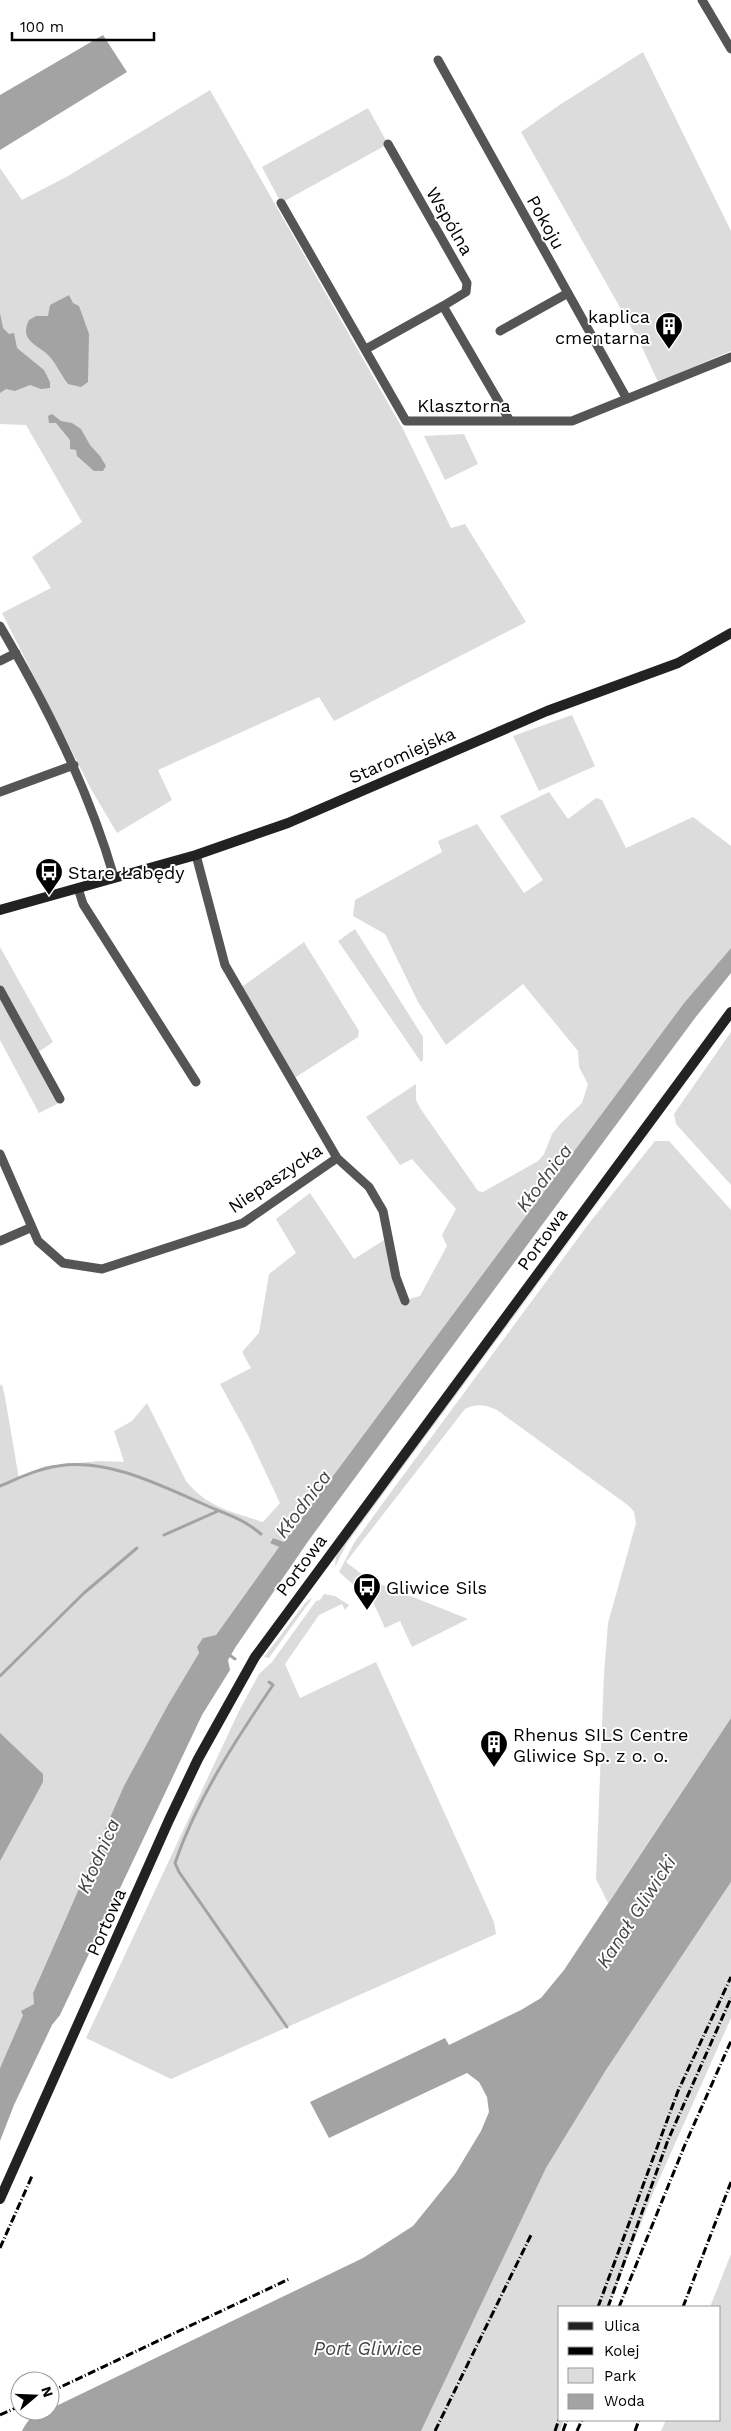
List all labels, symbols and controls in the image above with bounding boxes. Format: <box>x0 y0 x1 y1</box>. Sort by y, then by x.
scale bar <box>12 10 155 42</box>
text: 100 m <box>20 18 64 36</box>
street label: Wspólna <box>422 183 478 259</box>
street label: Pokoju <box>523 191 569 253</box>
place label: kaplica cmentarna <box>555 306 650 348</box>
building icon: kaplica cmentarna <box>654 311 684 350</box>
street label: Klasztorna <box>417 395 511 416</box>
street label: Staromiejska <box>346 722 458 788</box>
bus stop icon: Stare Łabędy <box>34 857 64 896</box>
place label: Stare Łabędy <box>68 862 185 883</box>
street label: Niepaszycka <box>224 1139 326 1217</box>
water label: Kłodnica <box>511 1139 577 1217</box>
street label: Portowa <box>512 1204 572 1274</box>
water label: Kłodnica <box>270 1465 336 1543</box>
street label: Portowa <box>271 1530 331 1600</box>
bus stop icon: Gliwice Sils <box>352 1572 382 1611</box>
place label: Gliwice Sils <box>386 1577 487 1598</box>
place label: Rhenus SILS Centre Gliwice Sp. z o. o. <box>513 1724 688 1766</box>
building icon: Rhenus SILS Centre Gliwice Sp. z o. o. <box>479 1729 509 1768</box>
water label: Kłodnica <box>71 1815 125 1897</box>
water label: Kanał Gliwicki <box>591 1851 681 1972</box>
street label: Portowa <box>82 1885 130 1959</box>
legend <box>558 2306 721 2421</box>
text: Ulica <box>604 2317 641 2335</box>
water label: Port Gliwice <box>314 2337 422 2360</box>
text: Kolej <box>604 2342 639 2360</box>
text: Park <box>604 2367 637 2385</box>
north arrow <box>10 2371 60 2421</box>
text: N <box>38 2384 57 2399</box>
text: Woda <box>604 2392 645 2410</box>

